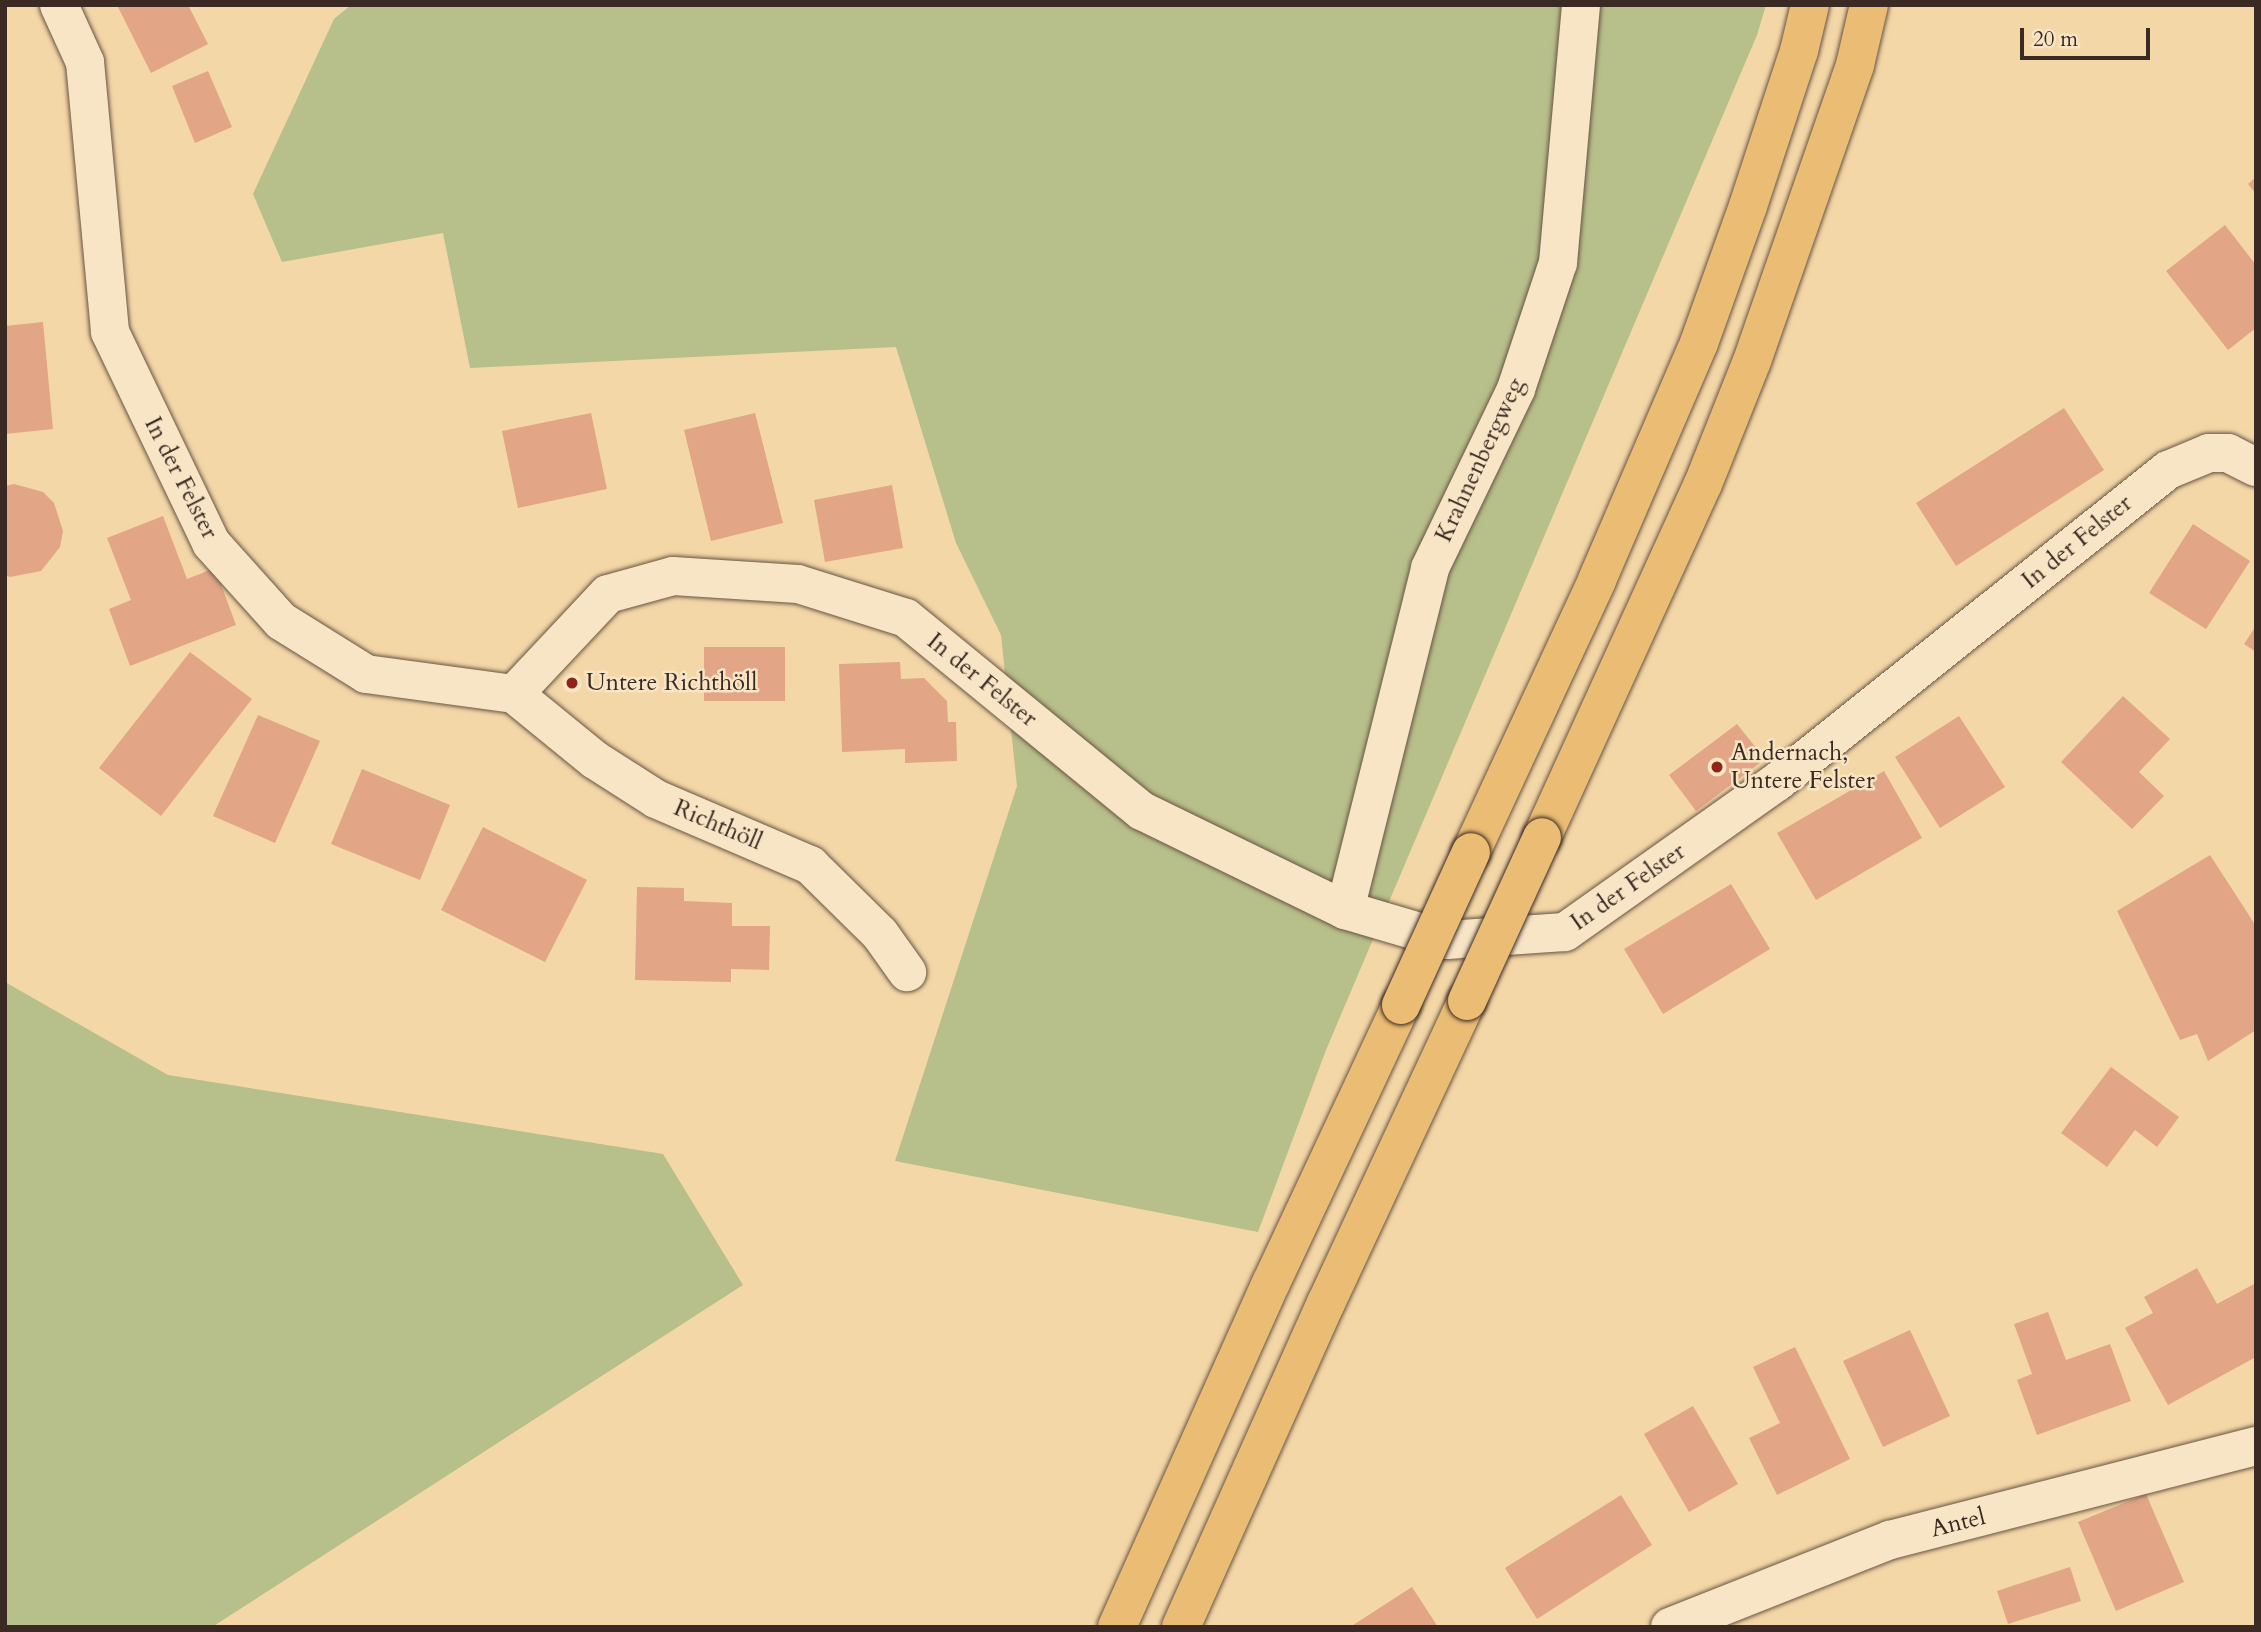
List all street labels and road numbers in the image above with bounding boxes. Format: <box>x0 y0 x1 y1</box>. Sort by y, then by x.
street label: Krahnenbergweg <box>1429 373 1531 547</box>
street label: In der Felster <box>138 412 224 544</box>
street label: In der Felster <box>2016 489 2138 595</box>
street label: In der Felster <box>921 627 1043 733</box>
street label: Richthöll <box>669 793 767 857</box>
street label: In der Felster <box>1565 837 1691 937</box>
street label: Antel <box>1928 1502 1988 1544</box>

